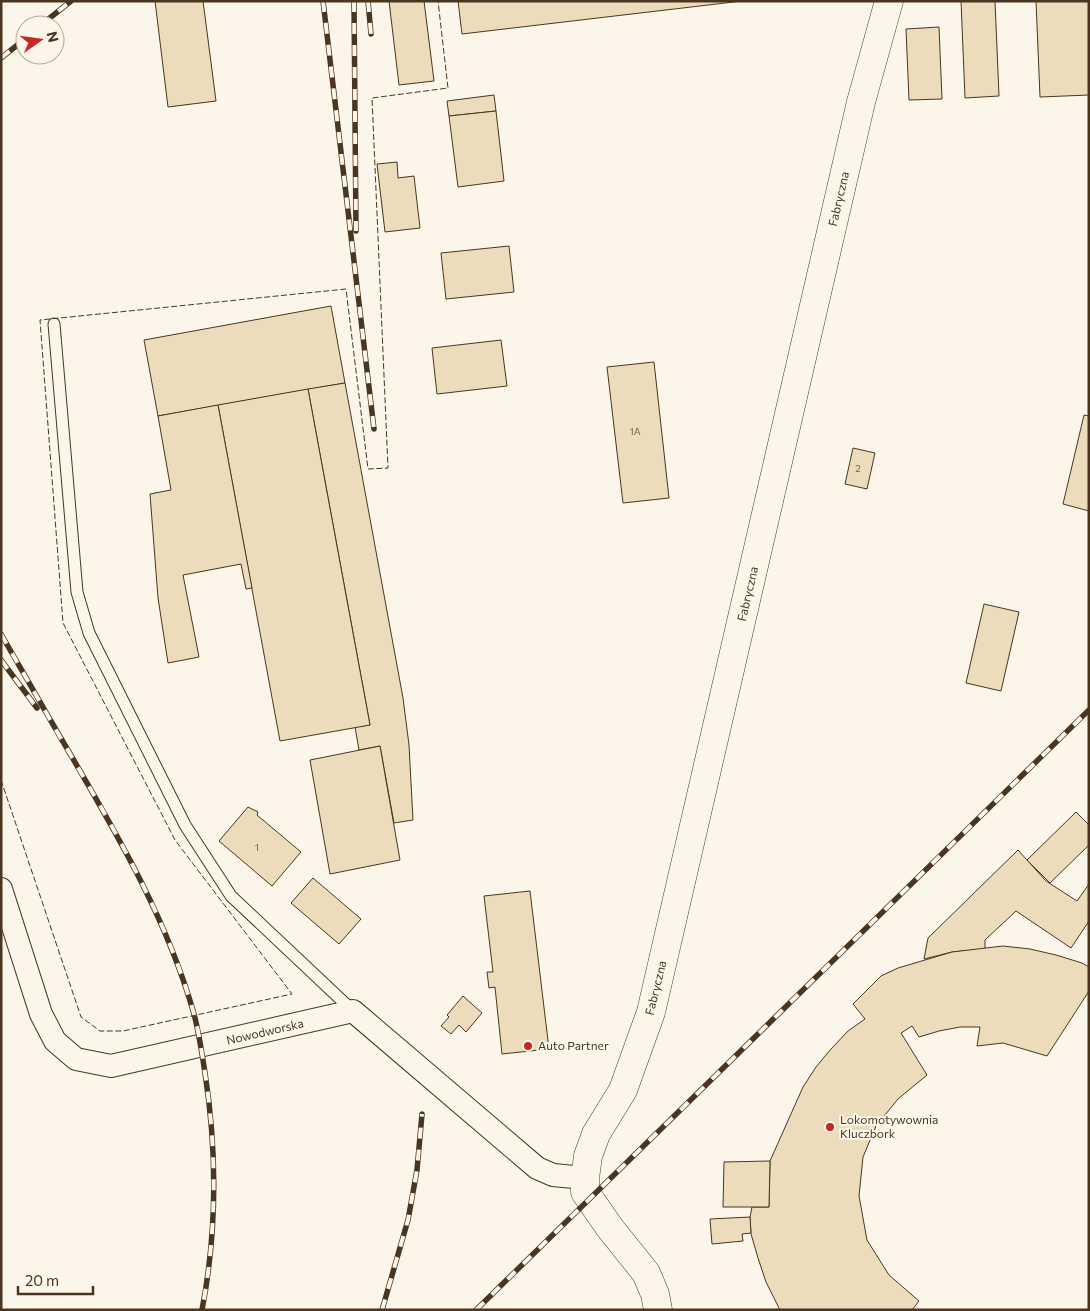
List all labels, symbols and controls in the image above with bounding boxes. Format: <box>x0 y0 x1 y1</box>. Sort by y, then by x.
north arrow <box>15 15 65 65</box>
text: N <box>44 30 63 44</box>
street label: Fabryczna <box>825 170 851 228</box>
house number: 1A <box>629 425 641 437</box>
house number: 2 <box>855 462 861 474</box>
street label: Fabryczna <box>734 565 760 623</box>
house number: 1 <box>255 841 259 853</box>
street label: Fabryczna <box>641 959 669 1017</box>
street label: Nowodworska <box>225 1015 305 1047</box>
place label: Auto Partner <box>538 1038 609 1052</box>
marker: Auto Partner <box>522 1040 534 1052</box>
place label: Lokomotywownia Kluczbork <box>840 1112 938 1140</box>
marker: Lokomotywownia Kluczbork <box>824 1121 836 1133</box>
scale bar <box>18 1264 92 1296</box>
text: 20 m <box>25 1271 59 1289</box>

